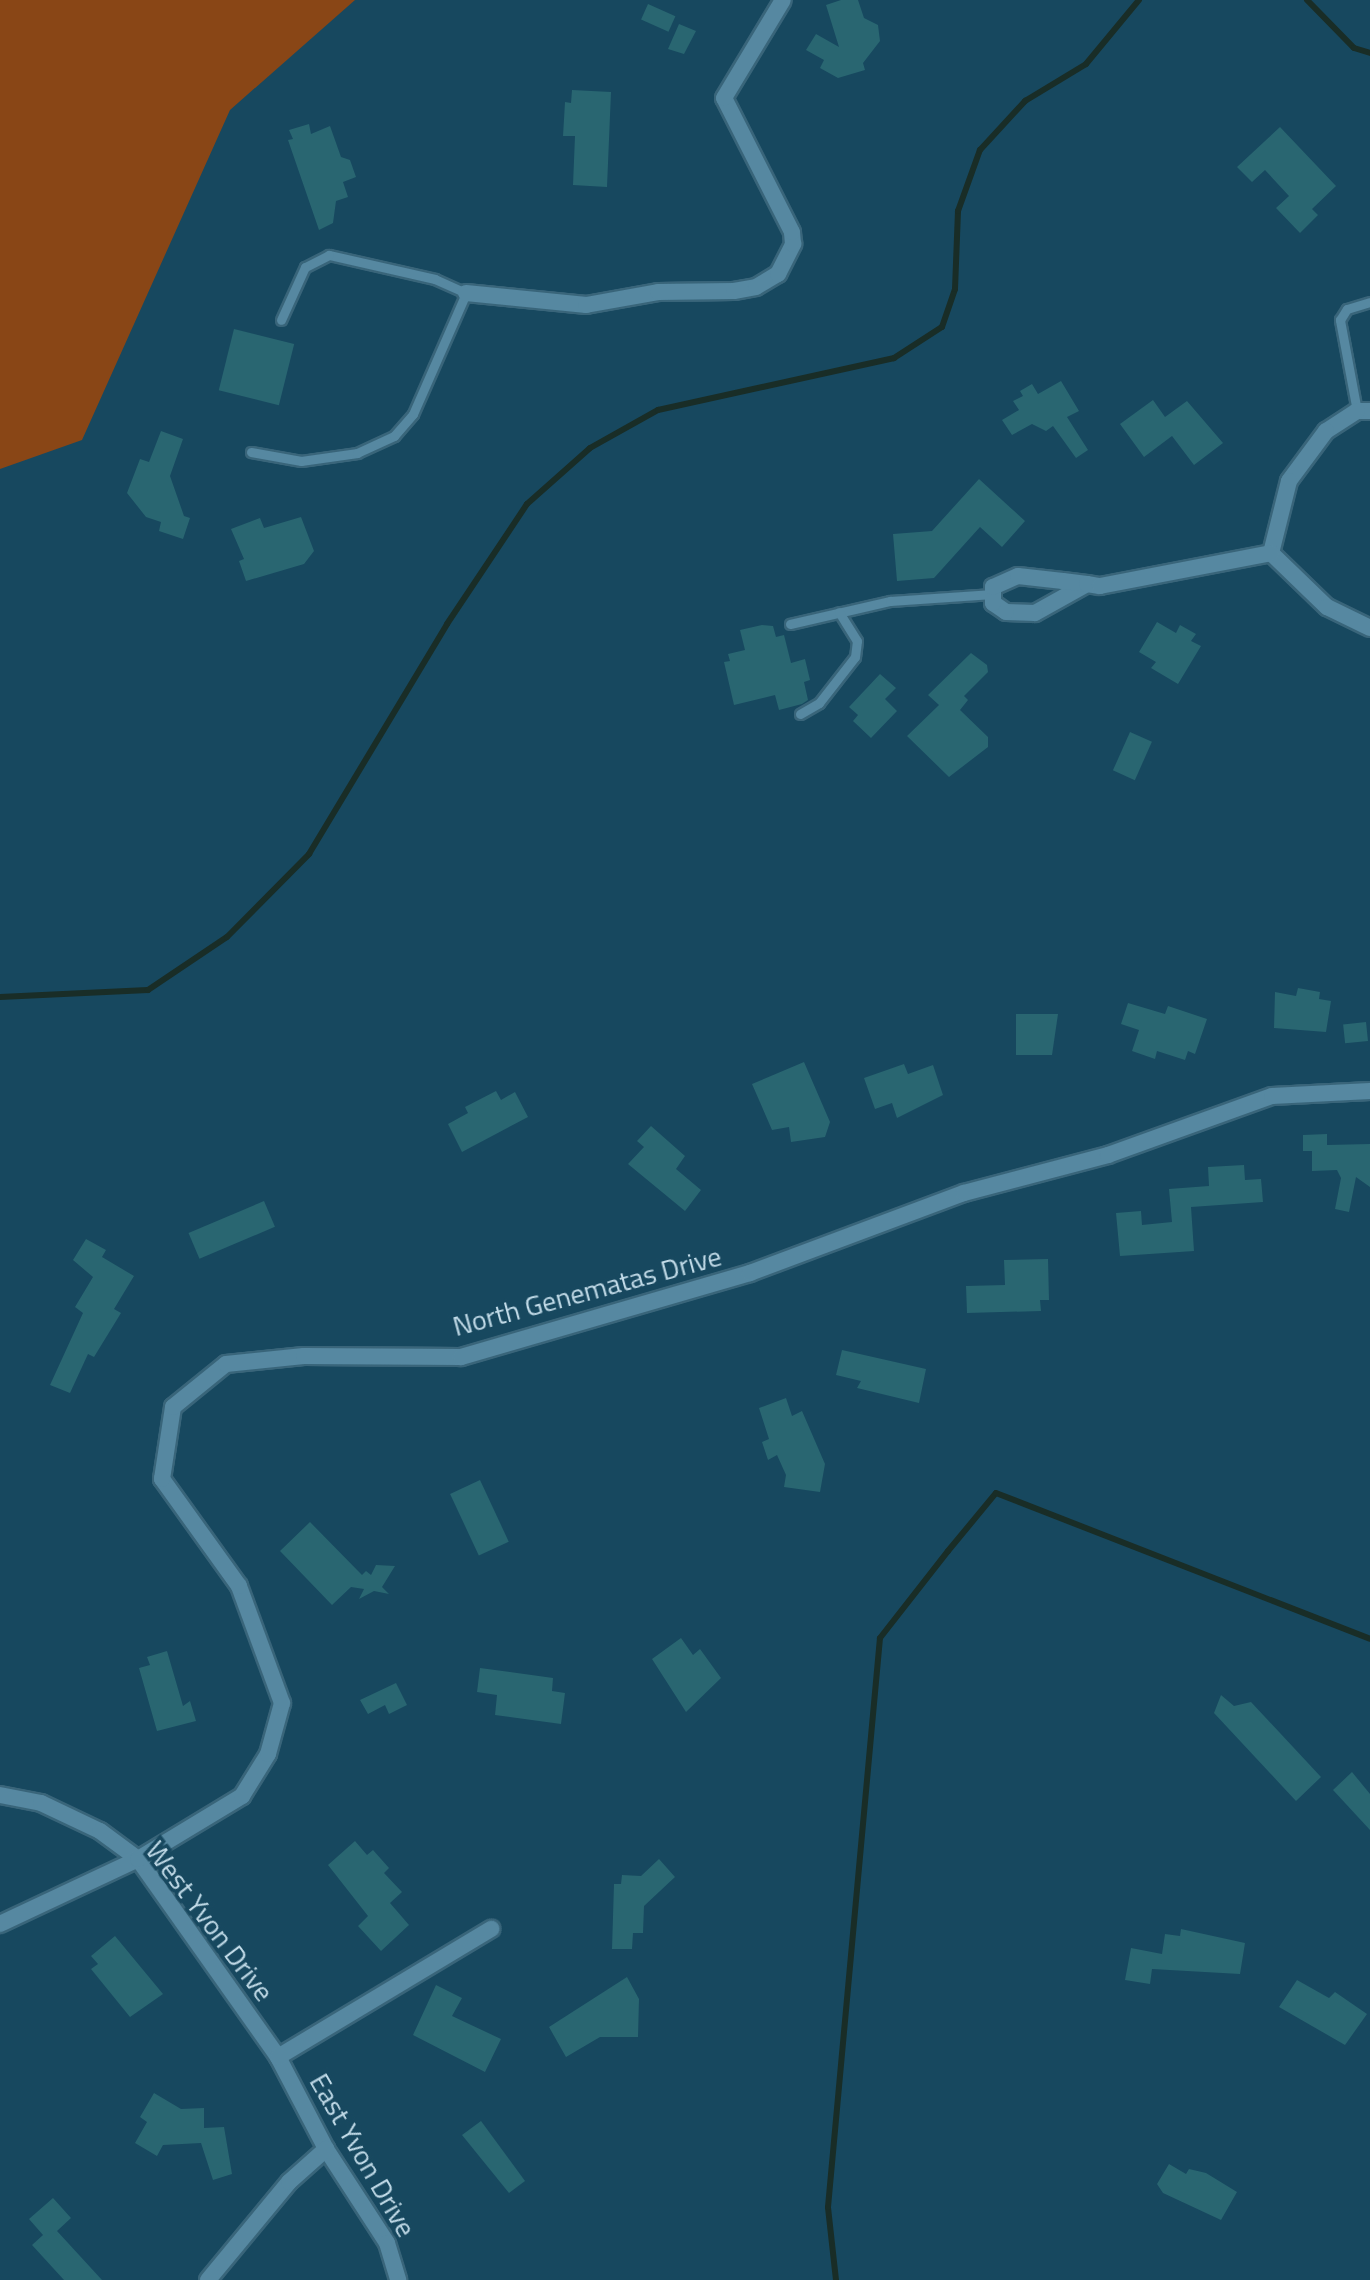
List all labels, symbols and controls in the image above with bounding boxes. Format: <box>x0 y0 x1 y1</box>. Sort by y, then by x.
street label: North Genematas Drive <box>449 1239 725 1343</box>
street label: West Yvon Drive <box>139 1834 281 2008</box>
street label: East Yvon Drive <box>303 2067 423 2243</box>

